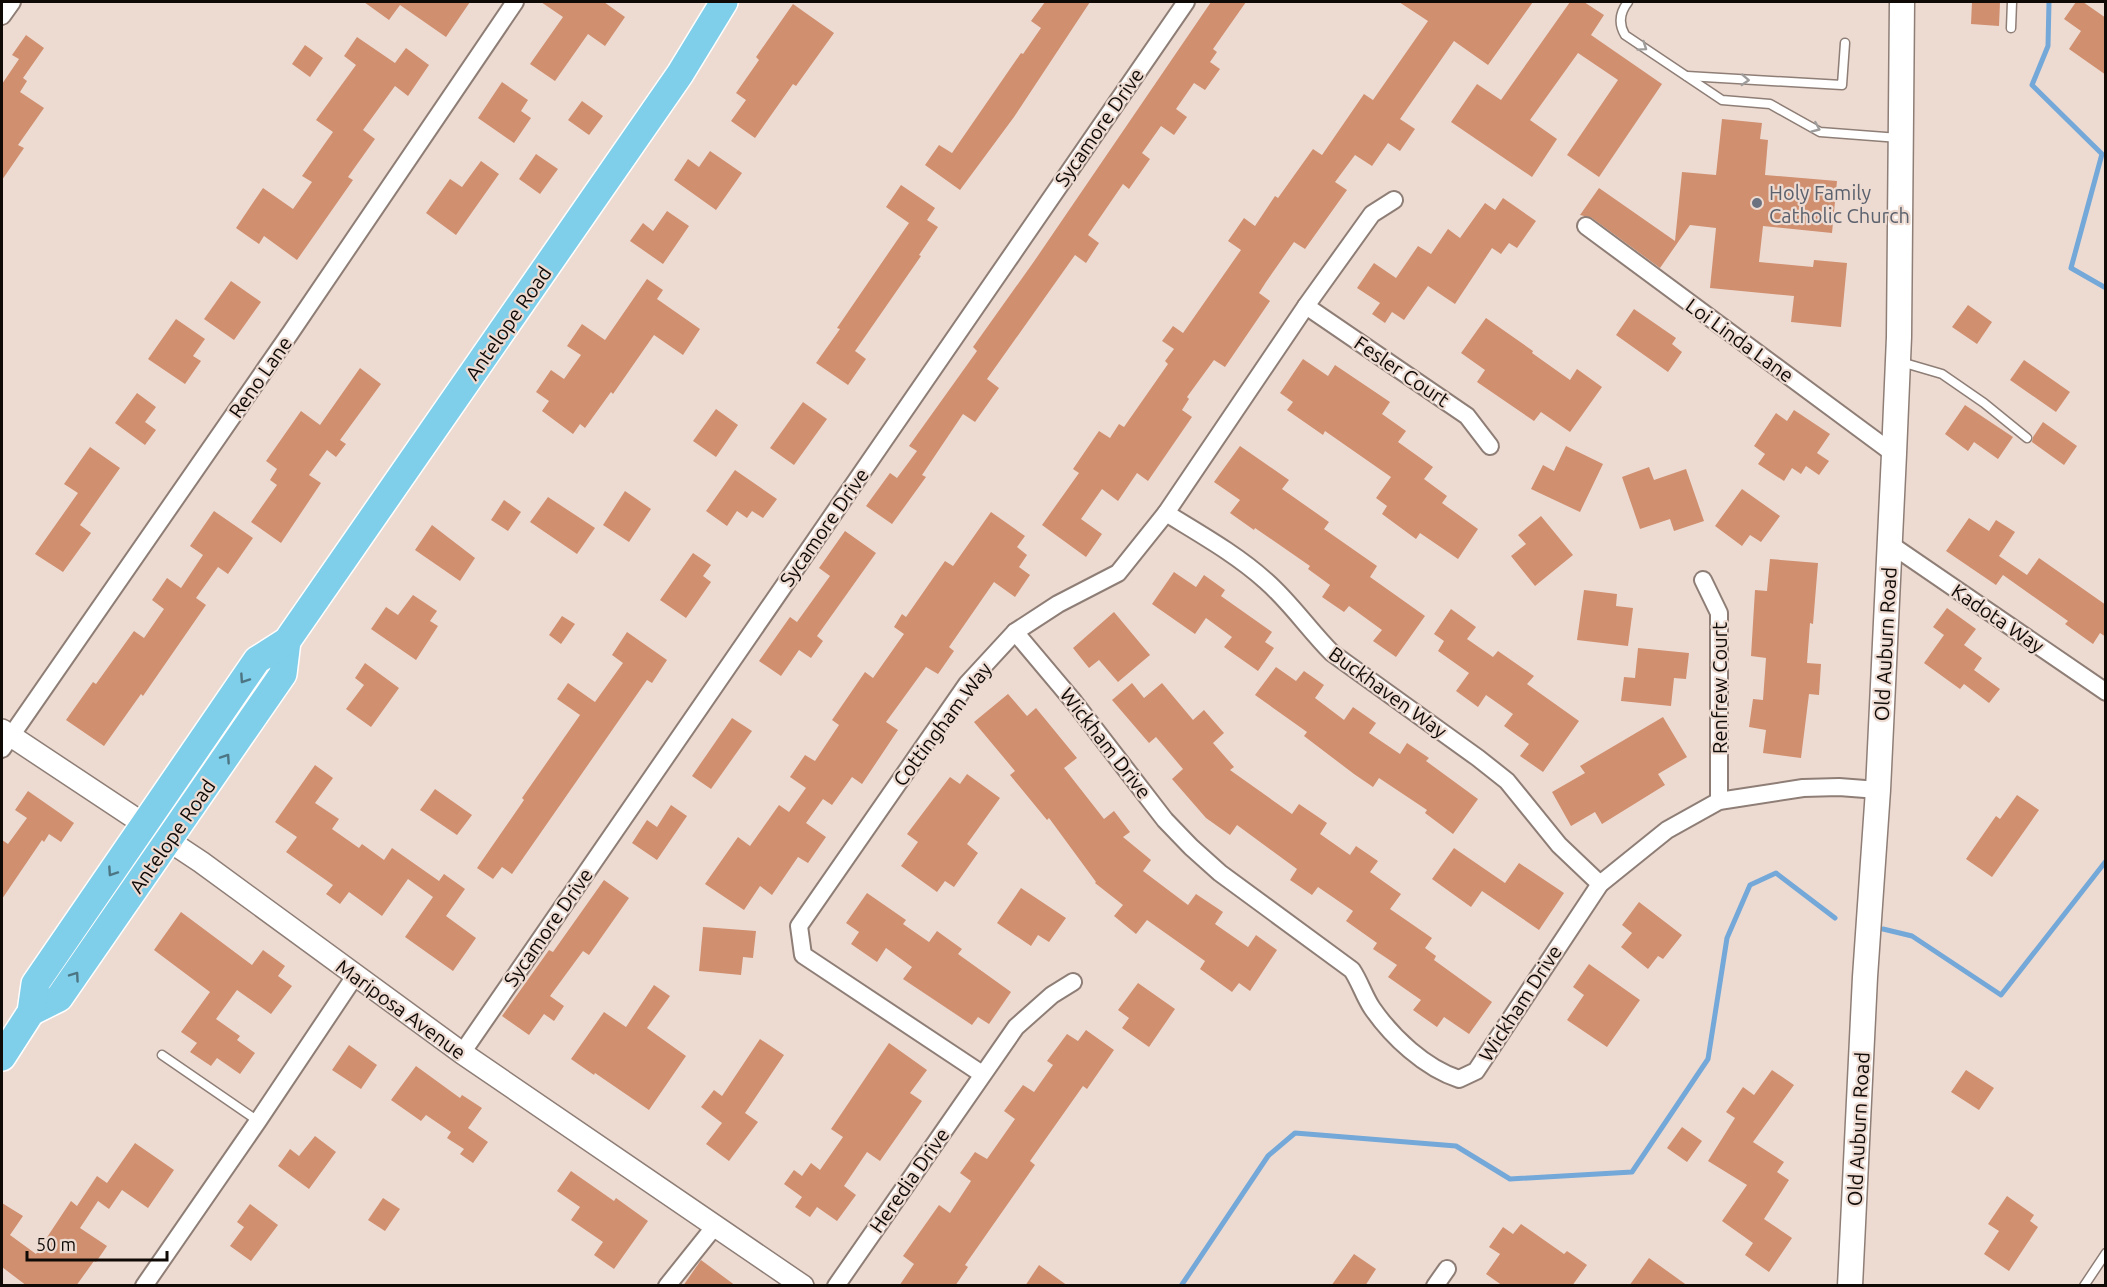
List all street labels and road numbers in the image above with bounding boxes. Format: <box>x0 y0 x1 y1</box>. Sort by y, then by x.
street label: Sycamore Drive <box>1050 64 1148 190</box>
street label: Antelope Road <box>460 262 556 384</box>
street label: Loi Linda Lane <box>1682 293 1798 387</box>
street label: Fesler Court <box>1350 331 1454 411</box>
street label: Reno Lane <box>224 332 296 422</box>
street label: Sycamore Drive <box>775 464 873 590</box>
street label: Old Auburn Road <box>1869 566 1901 722</box>
street label: Kadota Way <box>1947 579 2049 658</box>
street label: Renfrew Court <box>1708 622 1731 754</box>
street label: Buckhaven Way <box>1325 642 1452 743</box>
street label: Cottingham Way <box>888 657 996 790</box>
street label: Wickham Drive <box>1056 683 1156 803</box>
street label: Antelope Road <box>124 775 220 897</box>
street label: Sycamore Drive <box>499 864 597 990</box>
street label: Wickham Drive <box>1474 941 1566 1065</box>
street label: Mariposa Avenue <box>332 954 470 1064</box>
street label: Old Auburn Road <box>1842 1051 1874 1207</box>
street label: Heredia Drive <box>865 1123 953 1237</box>

